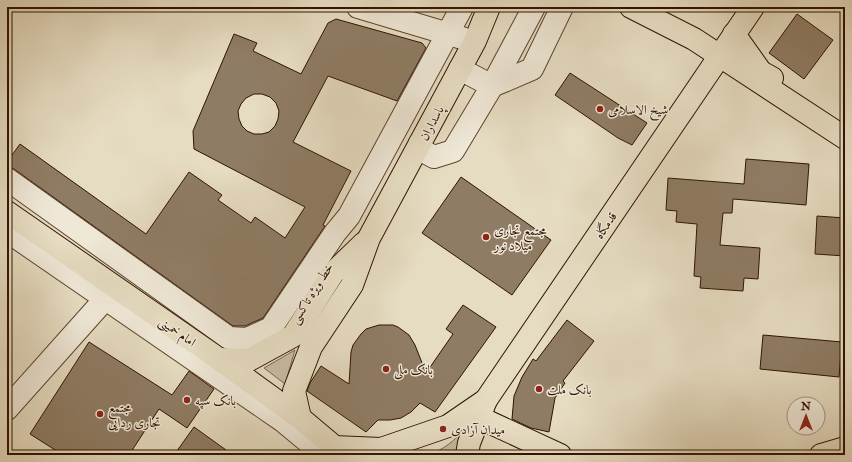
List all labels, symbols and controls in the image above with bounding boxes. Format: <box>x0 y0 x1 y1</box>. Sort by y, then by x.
place label: شیخ الاسلامی <box>608 102 668 121</box>
street label: پاسداران <box>416 103 449 144</box>
marker: شیخ الاسلامی <box>595 104 605 114</box>
street label: قدمگاه <box>590 208 621 242</box>
place label: مجتمع تجاری میلاد نور <box>492 223 547 254</box>
marker: مجتمع تجاری میلاد نور <box>481 232 491 242</box>
street label: خط ویژه تاکسی <box>287 260 338 328</box>
street label: امام خمینی <box>154 313 199 353</box>
place label: بانک ملی <box>394 362 433 380</box>
marker: بانک ملی <box>381 364 391 374</box>
place label: بانک ملت <box>547 382 591 398</box>
marker: بانک ملت <box>534 384 544 394</box>
place label: بانک سپه <box>195 393 236 410</box>
marker: بانک سپه <box>182 395 192 405</box>
north arrow <box>786 396 826 436</box>
place label: مجتمع تجاری ردایی <box>108 400 161 431</box>
text: N <box>800 400 812 413</box>
marker: مجتمع تجاری ردایی <box>95 409 105 419</box>
place label: میدان آزادی <box>451 422 505 438</box>
marker: میدان آزادی <box>438 424 448 434</box>

